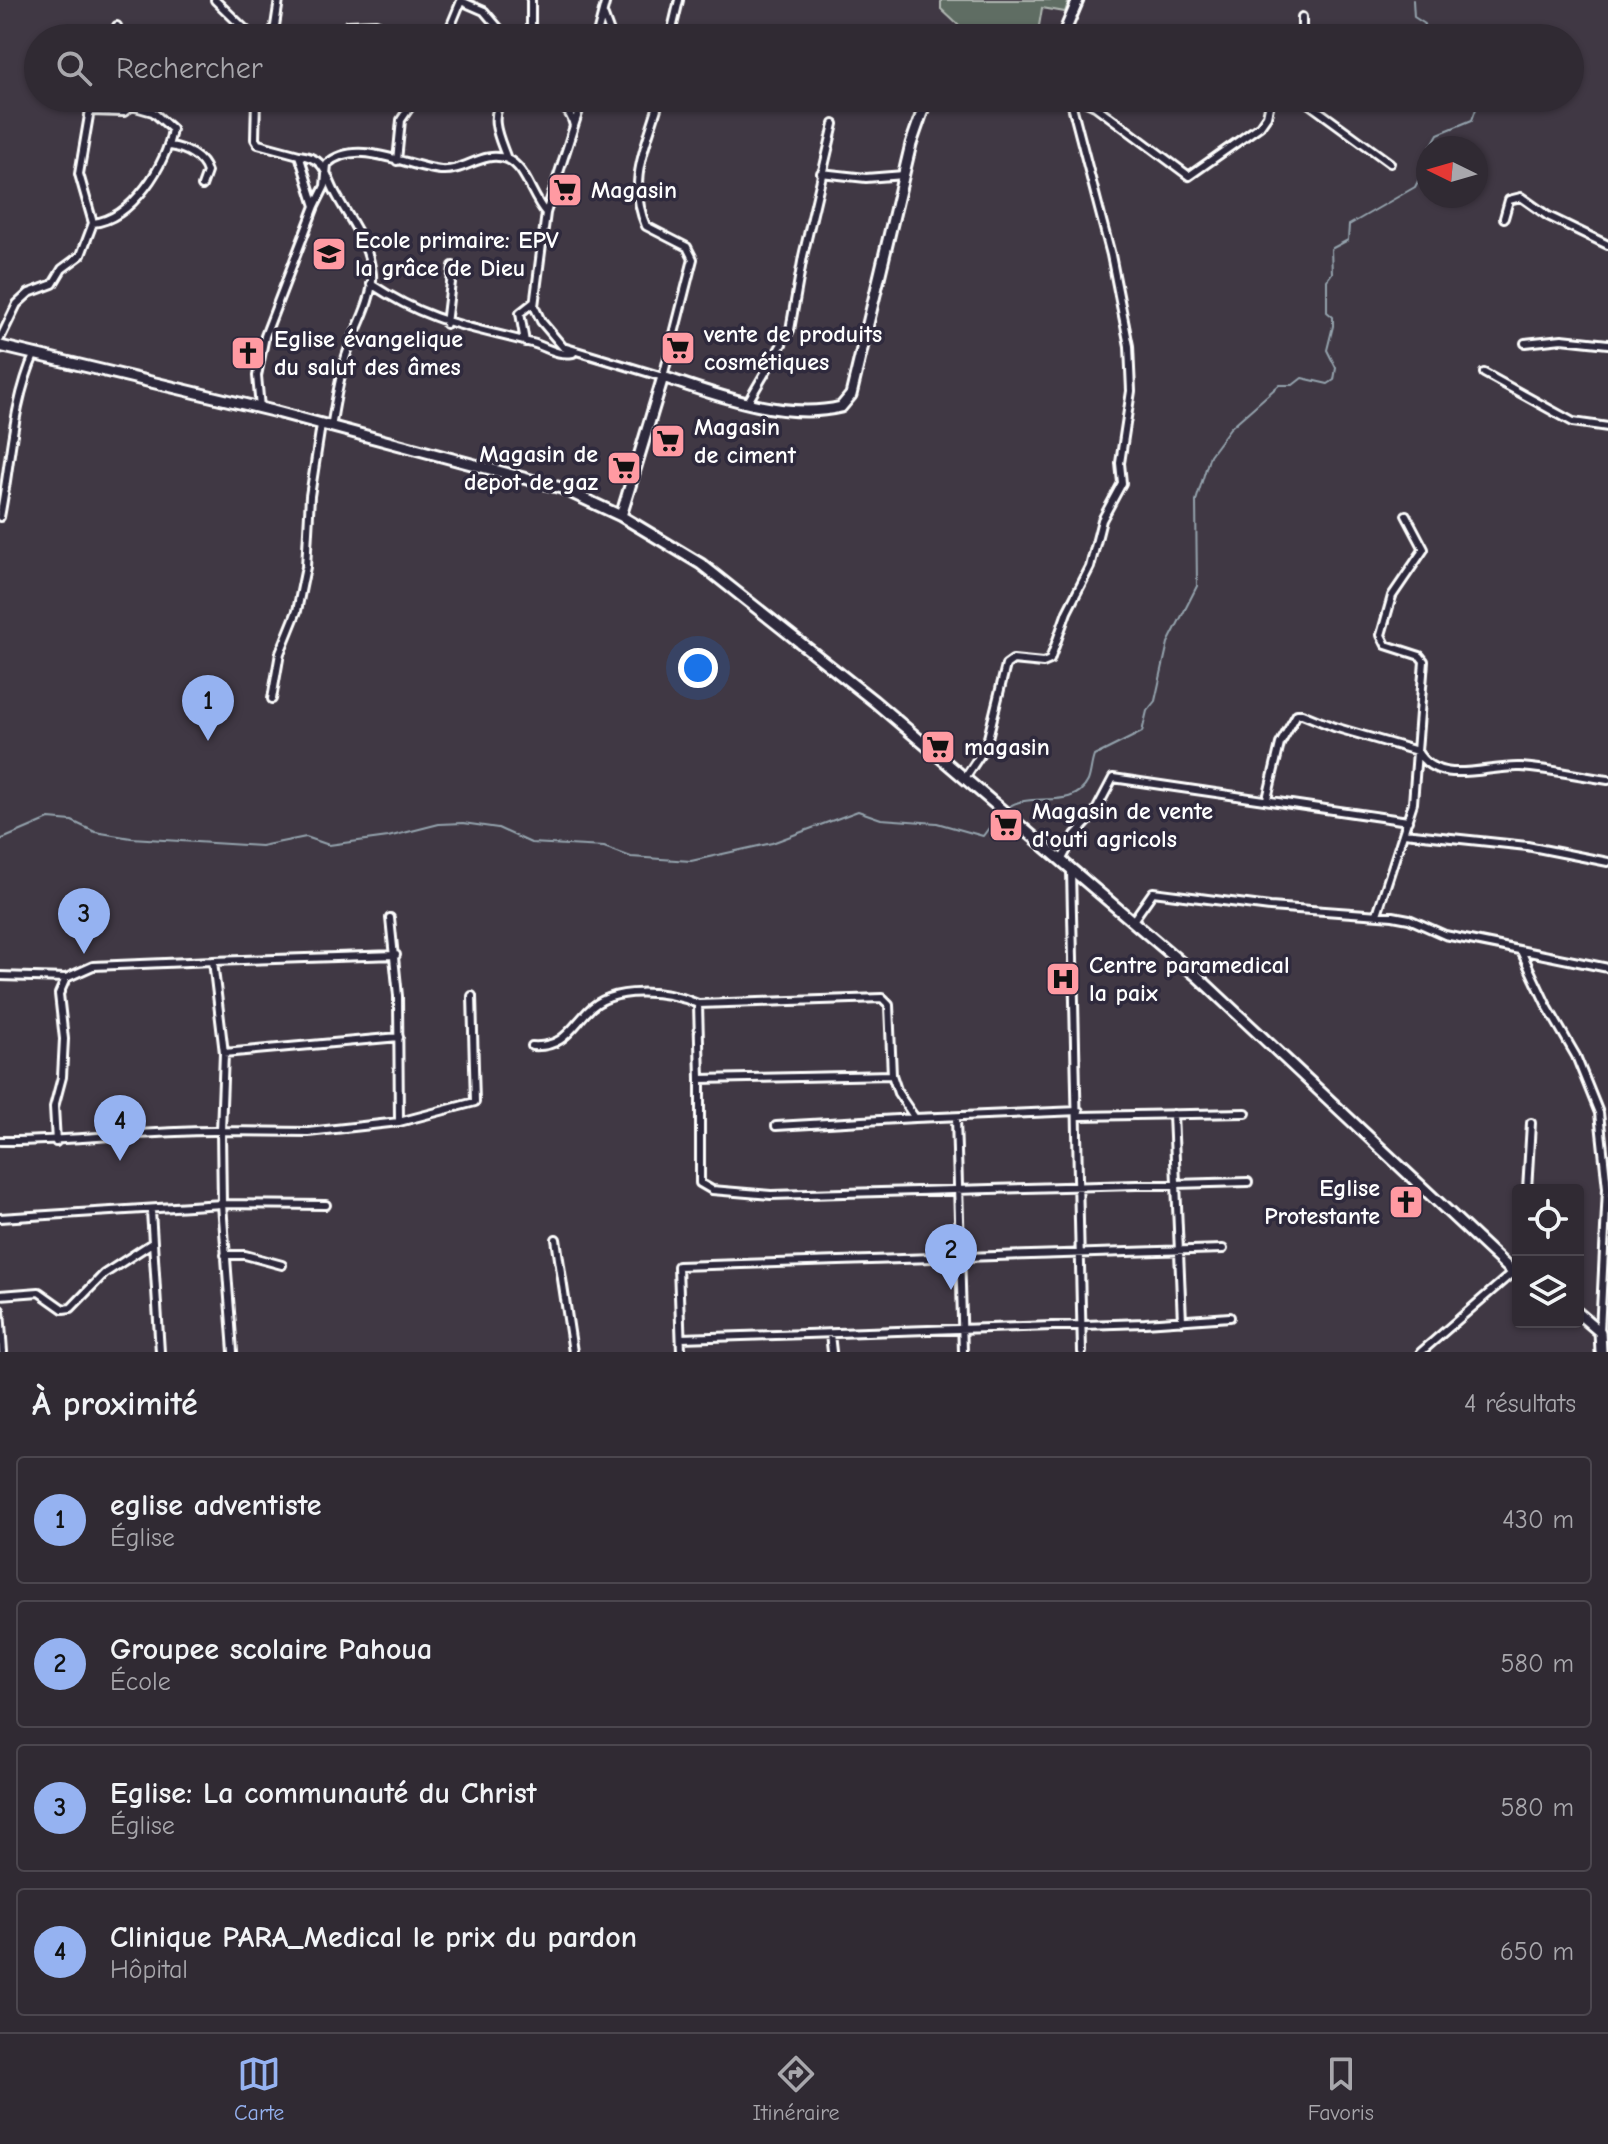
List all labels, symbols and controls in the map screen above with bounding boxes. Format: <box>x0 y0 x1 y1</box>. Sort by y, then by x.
search box <box>24 24 1584 112</box>
icon: search <box>52 46 96 90</box>
text: Rechercher <box>116 51 263 86</box>
north arrow <box>1416 136 1488 208</box>
supermarket icon: Magasin <box>546 171 584 209</box>
place label: Magasin <box>591 176 677 204</box>
place label: Ecole primaire: EPV la grâce de Dieu <box>355 226 559 282</box>
school or university icon: Ecole primaire: EPV la grâce de Dieu <box>310 235 348 273</box>
place label: vente de produits cosmétiques <box>703 320 882 376</box>
place label: Eglise évangelique du salut des âmes <box>274 325 463 381</box>
supermarket icon: vente de produits cosmétiques <box>659 329 697 367</box>
church icon: Eglise évangelique du salut des âmes <box>229 334 267 372</box>
place label: Magasin de ciment <box>694 413 797 469</box>
supermarket icon: Magasin de ciment <box>649 422 687 460</box>
place label: Magasin de depot de gaz <box>464 440 599 496</box>
supermarket icon: Magasin de depot de gaz <box>605 449 643 487</box>
your location <box>678 648 718 688</box>
pin: 1 <box>182 675 234 741</box>
supermarket icon: magasin <box>919 728 957 766</box>
place label: magasin <box>964 733 1050 761</box>
place label: Magasin de vente d'outi agricols <box>1032 797 1213 853</box>
supermarket icon: Magasin de vente d'outi agricols <box>987 806 1025 844</box>
pin: 3 <box>58 888 110 954</box>
place label: Centre paramedical la paix <box>1089 951 1290 1007</box>
hospital icon: Centre paramedical la paix <box>1044 960 1082 998</box>
pin: 4 <box>94 1095 146 1161</box>
place label: Eglise Protestante <box>1264 1174 1380 1230</box>
church icon: Eglise Protestante <box>1387 1183 1425 1221</box>
map controls <box>1512 1184 1584 1328</box>
button: locate <box>1512 1184 1584 1256</box>
pin: 2 <box>925 1224 977 1290</box>
button: layers <box>1512 1256 1584 1328</box>
text: À proximité <box>32 1384 198 1424</box>
text: 4 résultats <box>1464 1389 1576 1419</box>
text: eglise adventiste <box>110 1488 322 1523</box>
text: 1 <box>55 1505 65 1535</box>
text: 430 m <box>1502 1505 1574 1535</box>
text: Église <box>110 1523 175 1553</box>
text: Groupee scolaire Pahoua <box>110 1632 432 1667</box>
text: 2 <box>54 1649 66 1679</box>
text: 580 m <box>1500 1649 1574 1679</box>
text: École <box>110 1667 171 1697</box>
text: Eglise: La communauté du Christ <box>110 1776 537 1811</box>
text: 3 <box>54 1793 66 1823</box>
text: 580 m <box>1500 1793 1574 1823</box>
text: Église <box>110 1811 175 1841</box>
text: Clinique PARA_Medical le prix du pardon <box>110 1920 637 1955</box>
text: 4 <box>54 1937 66 1967</box>
text: 650 m <box>1500 1937 1574 1967</box>
text: Hôpital <box>110 1955 188 1985</box>
tab: Carte <box>234 2052 284 2126</box>
tab: Itinéraire <box>753 2052 840 2126</box>
tab: Favoris <box>1308 2052 1374 2126</box>

